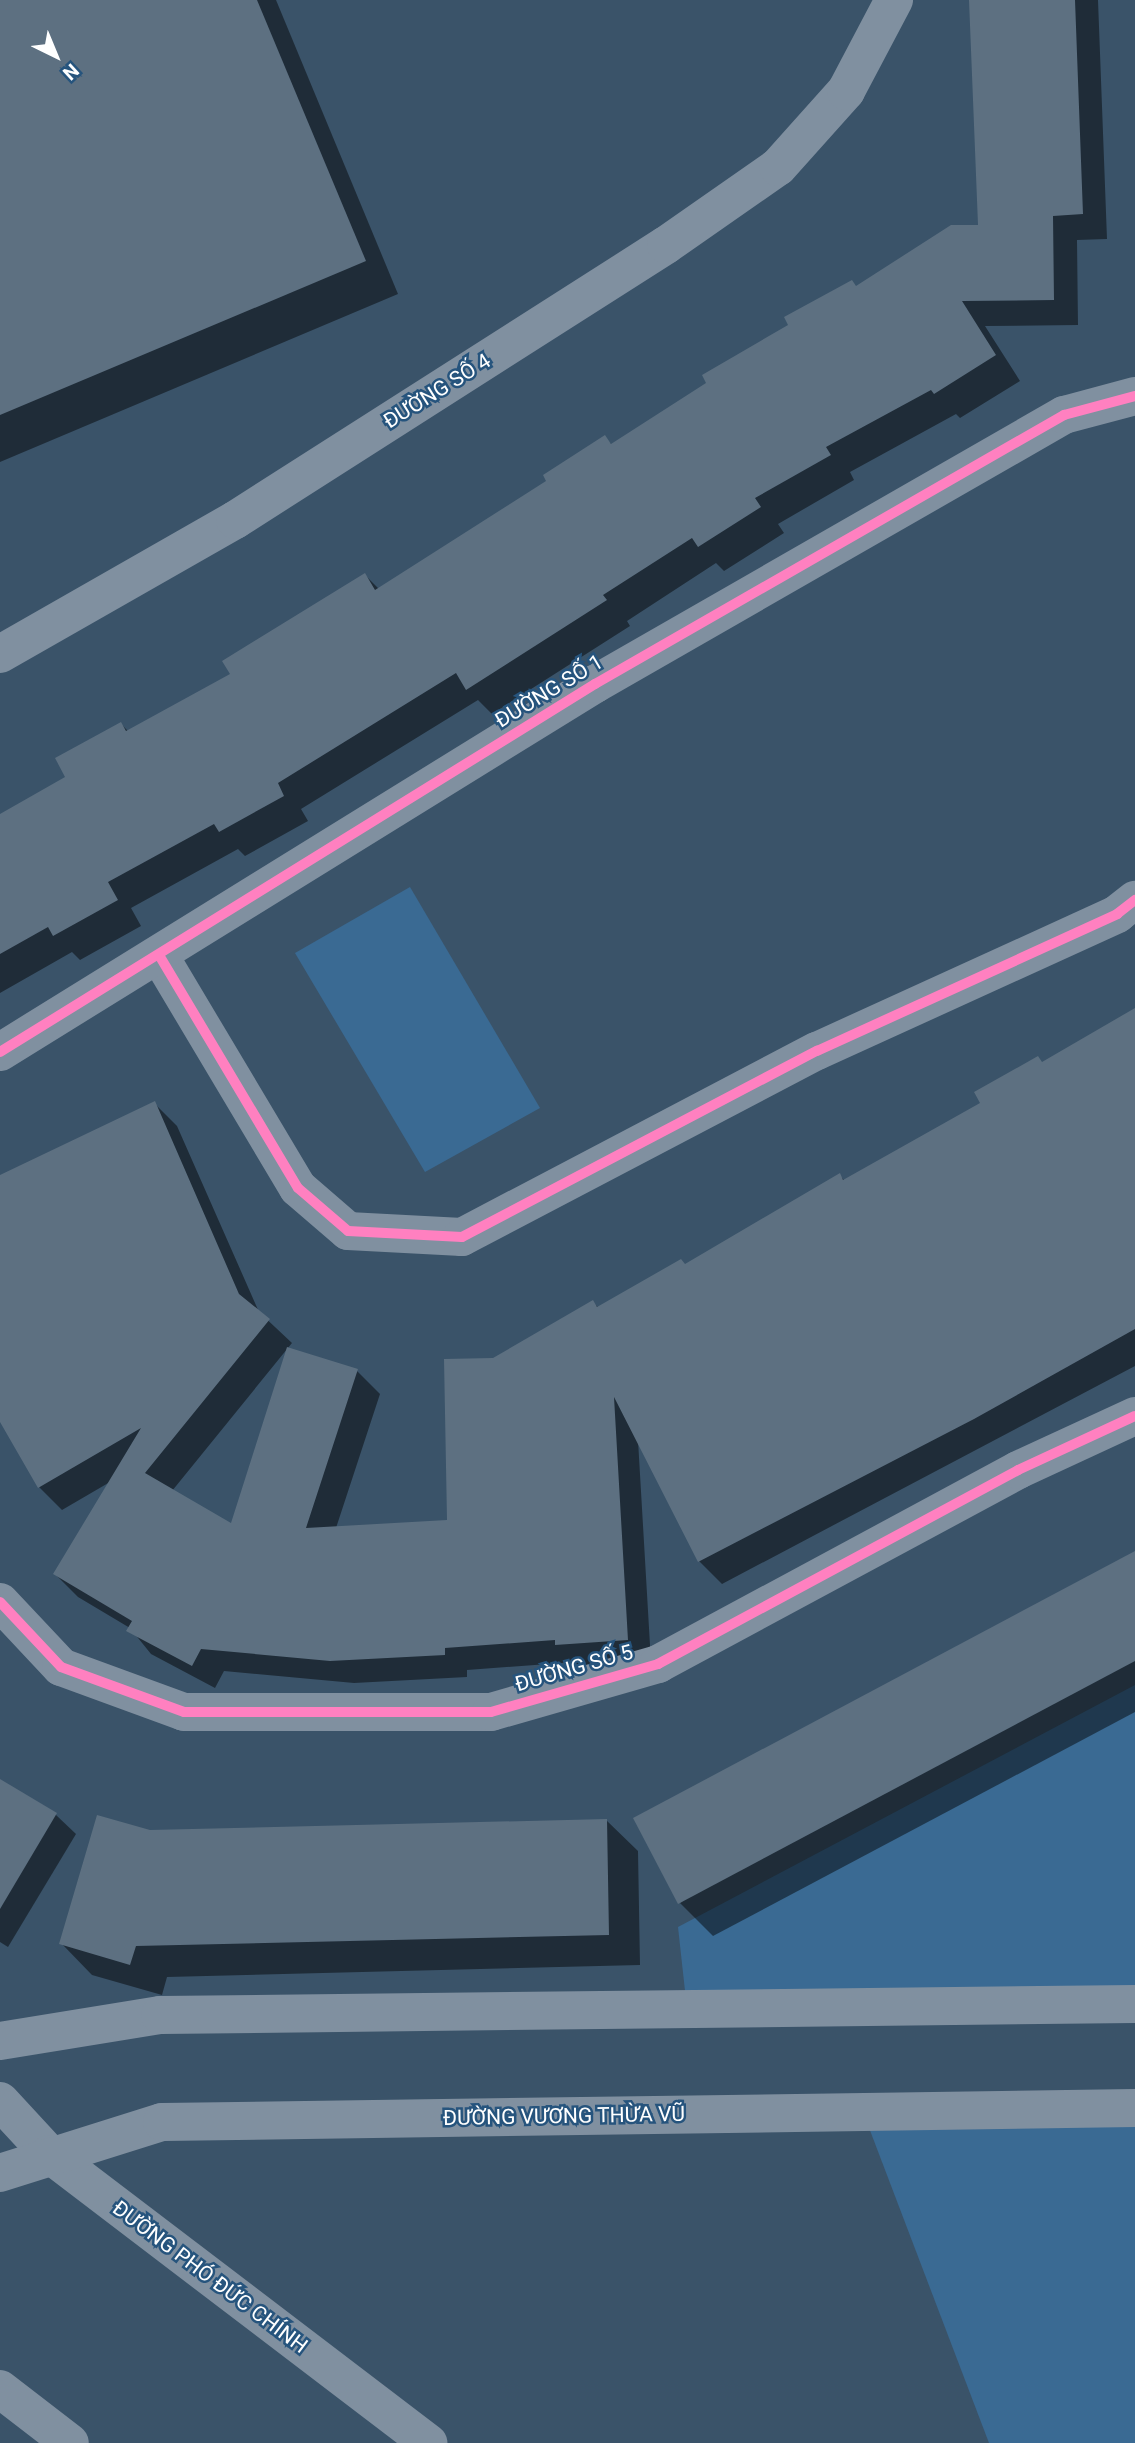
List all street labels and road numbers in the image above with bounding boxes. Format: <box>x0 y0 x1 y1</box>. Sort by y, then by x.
street label: ĐƯỜNG SỐ 4 <box>379 348 495 434</box>
street label: ĐƯỜNG SỐ 1 <box>490 649 608 733</box>
street label: ĐƯỜNG SỐ 5 <box>512 1639 636 1697</box>
street label: ĐƯỜNG VƯƠNG THỪA VŨ <box>443 2101 685 2131</box>
street label: ĐƯỜNG PHÓ ĐỨC CHÍNH <box>108 2196 312 2358</box>

